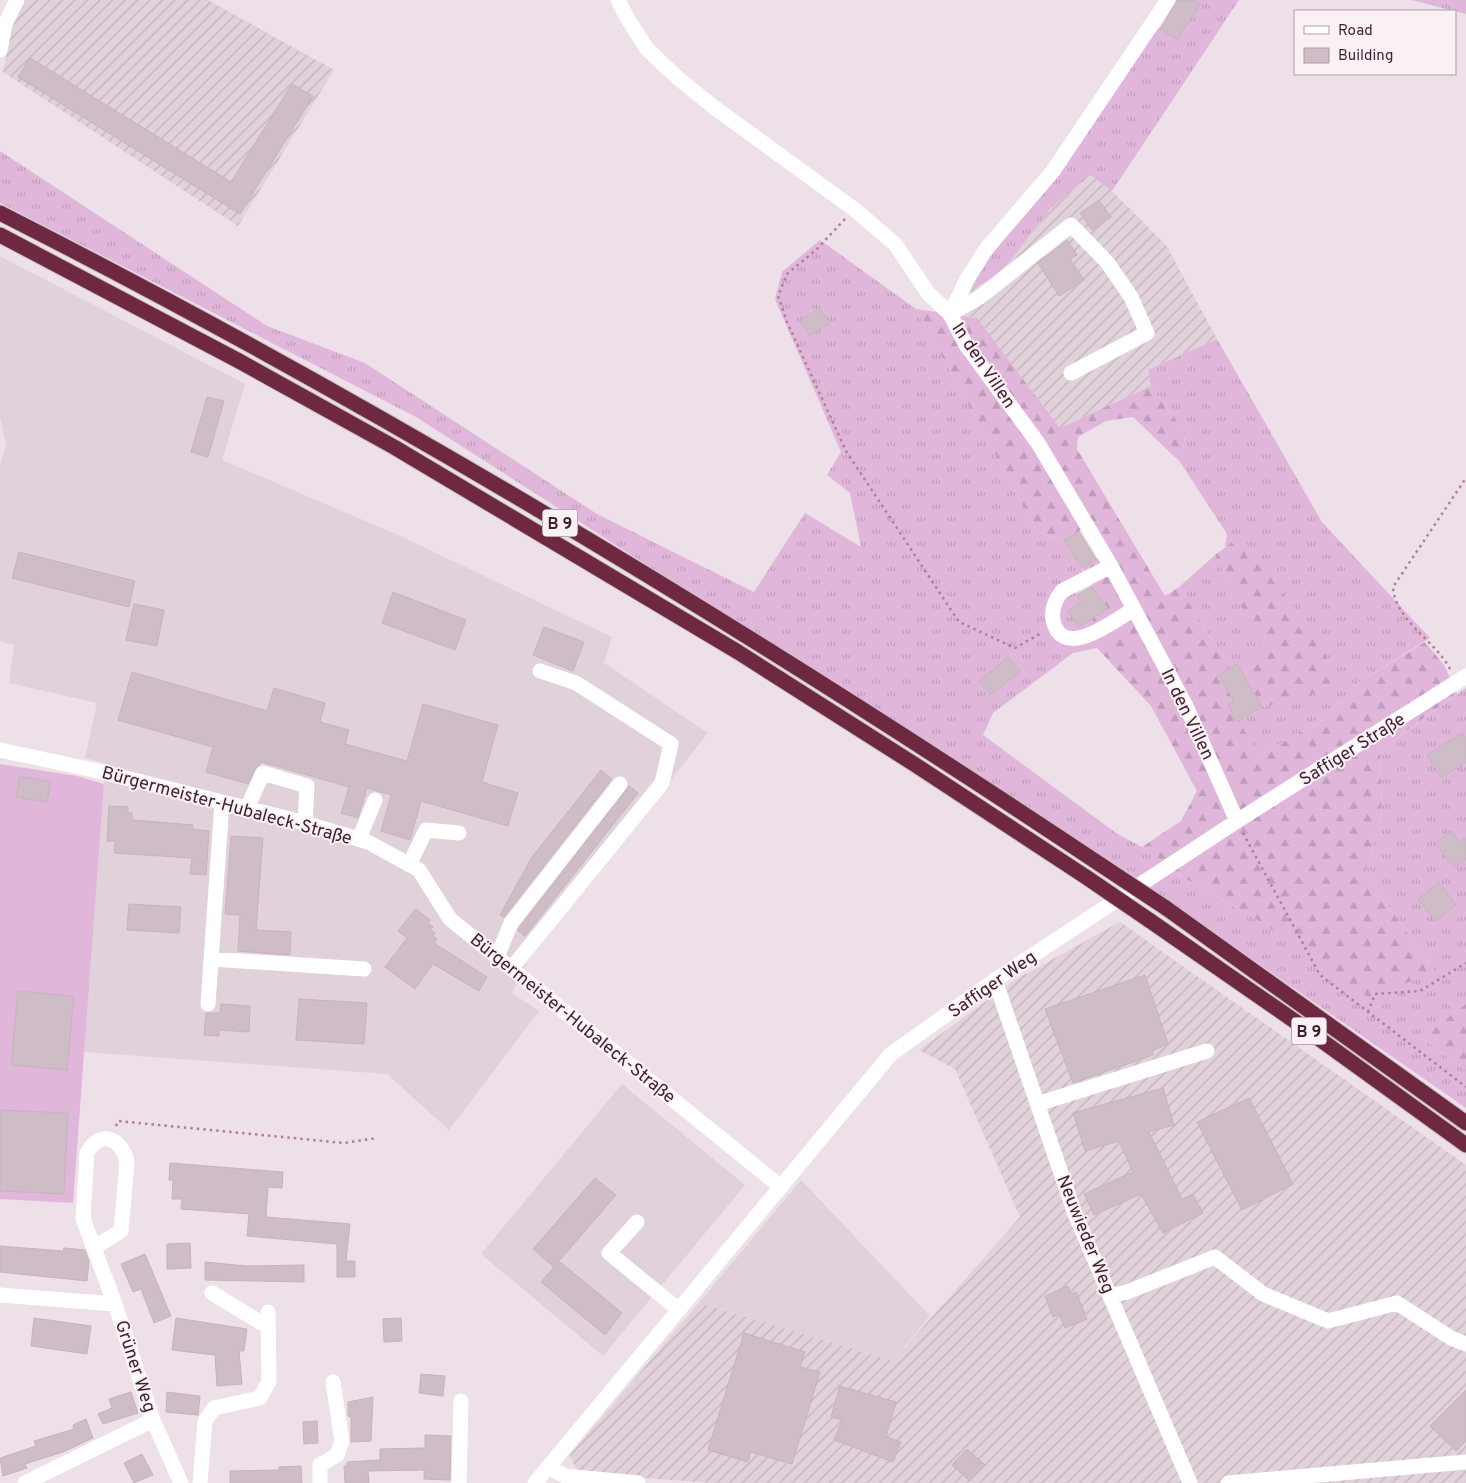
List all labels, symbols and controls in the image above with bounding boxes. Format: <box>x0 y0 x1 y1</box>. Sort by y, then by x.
legend <box>1294 10 1456 75</box>
text: Road <box>1338 22 1373 41</box>
text: Building <box>1338 47 1393 66</box>
street label: In den Villen <box>946 318 1020 413</box>
road number: B 9 <box>542 509 578 536</box>
street label: In den Villen <box>1155 665 1219 764</box>
street label: Saffiger Straße <box>1296 709 1410 792</box>
street label: Bürgermeister-Hubaleck-Straße <box>99 762 354 851</box>
street label: Bürgermeister-Hubaleck-Straße <box>464 929 680 1109</box>
street label: Saffiger Weg <box>944 946 1041 1024</box>
road number: B 9 <box>1292 1018 1326 1044</box>
street label: Neuwieder Weg <box>1050 1172 1119 1297</box>
street label: Grüner Weg <box>109 1317 160 1415</box>

